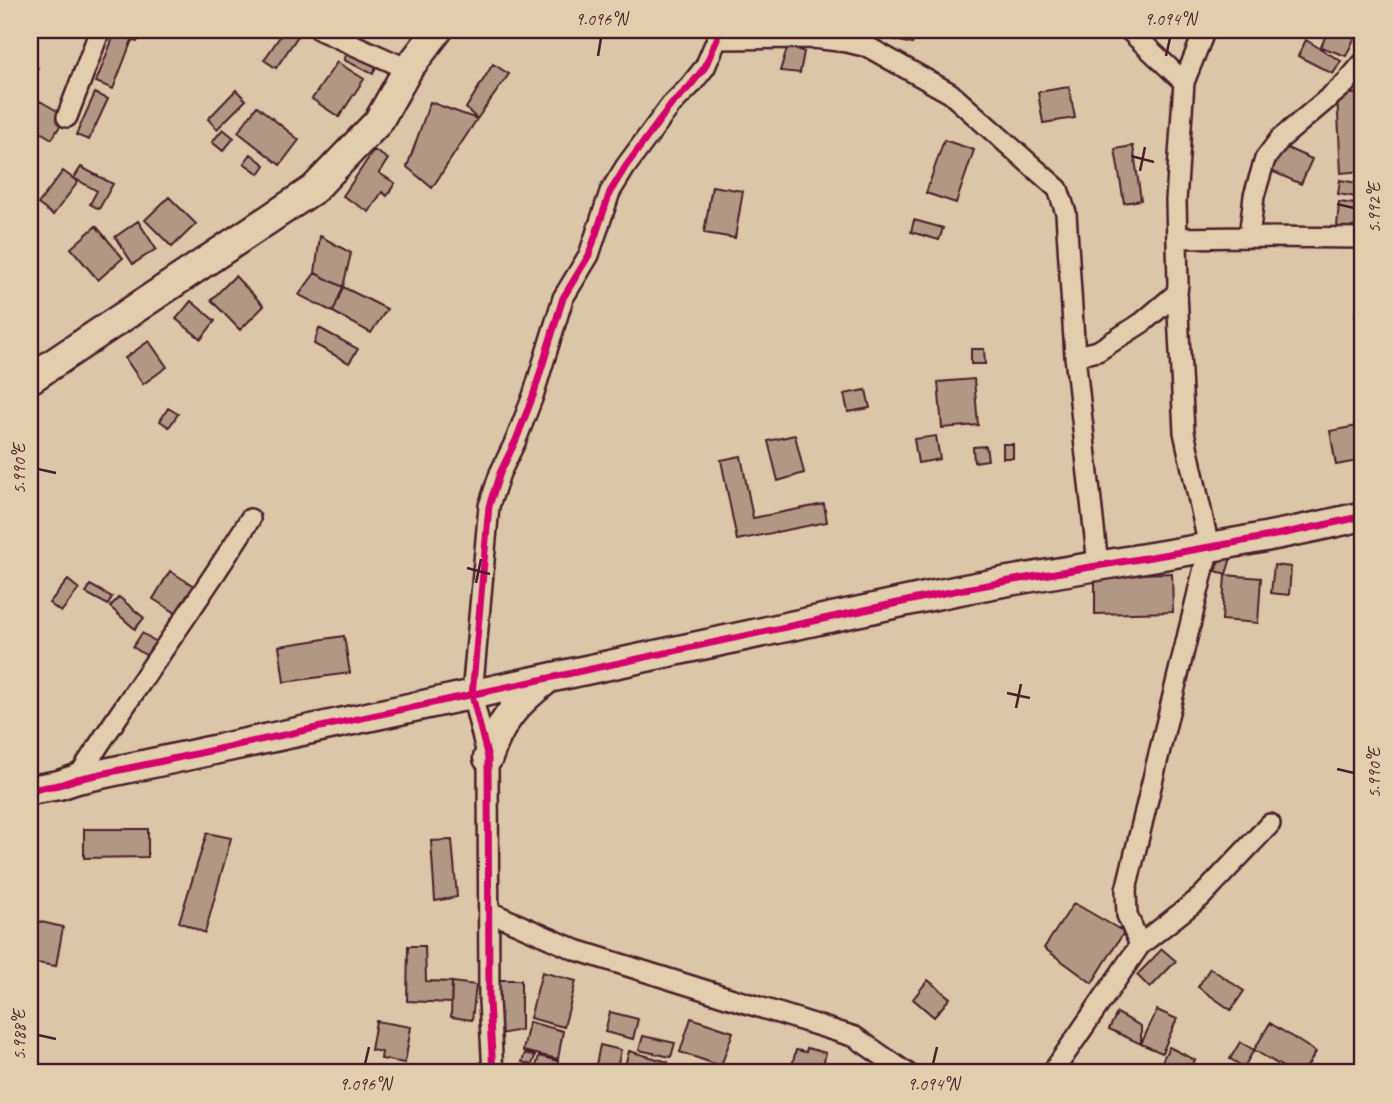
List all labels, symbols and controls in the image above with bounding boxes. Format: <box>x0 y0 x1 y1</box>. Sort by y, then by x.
text: 9.096°N <box>575 8 630 30</box>
text: 9.094°N <box>1144 8 1199 30</box>
text: 5.992°E <box>1363 180 1385 233</box>
text: 5.990°E <box>8 441 30 494</box>
text: 5.990°E <box>1363 745 1385 798</box>
text: 5.988°E <box>8 1007 30 1060</box>
text: 9.096°N <box>339 1073 394 1095</box>
text: 9.094°N <box>907 1073 962 1095</box>

